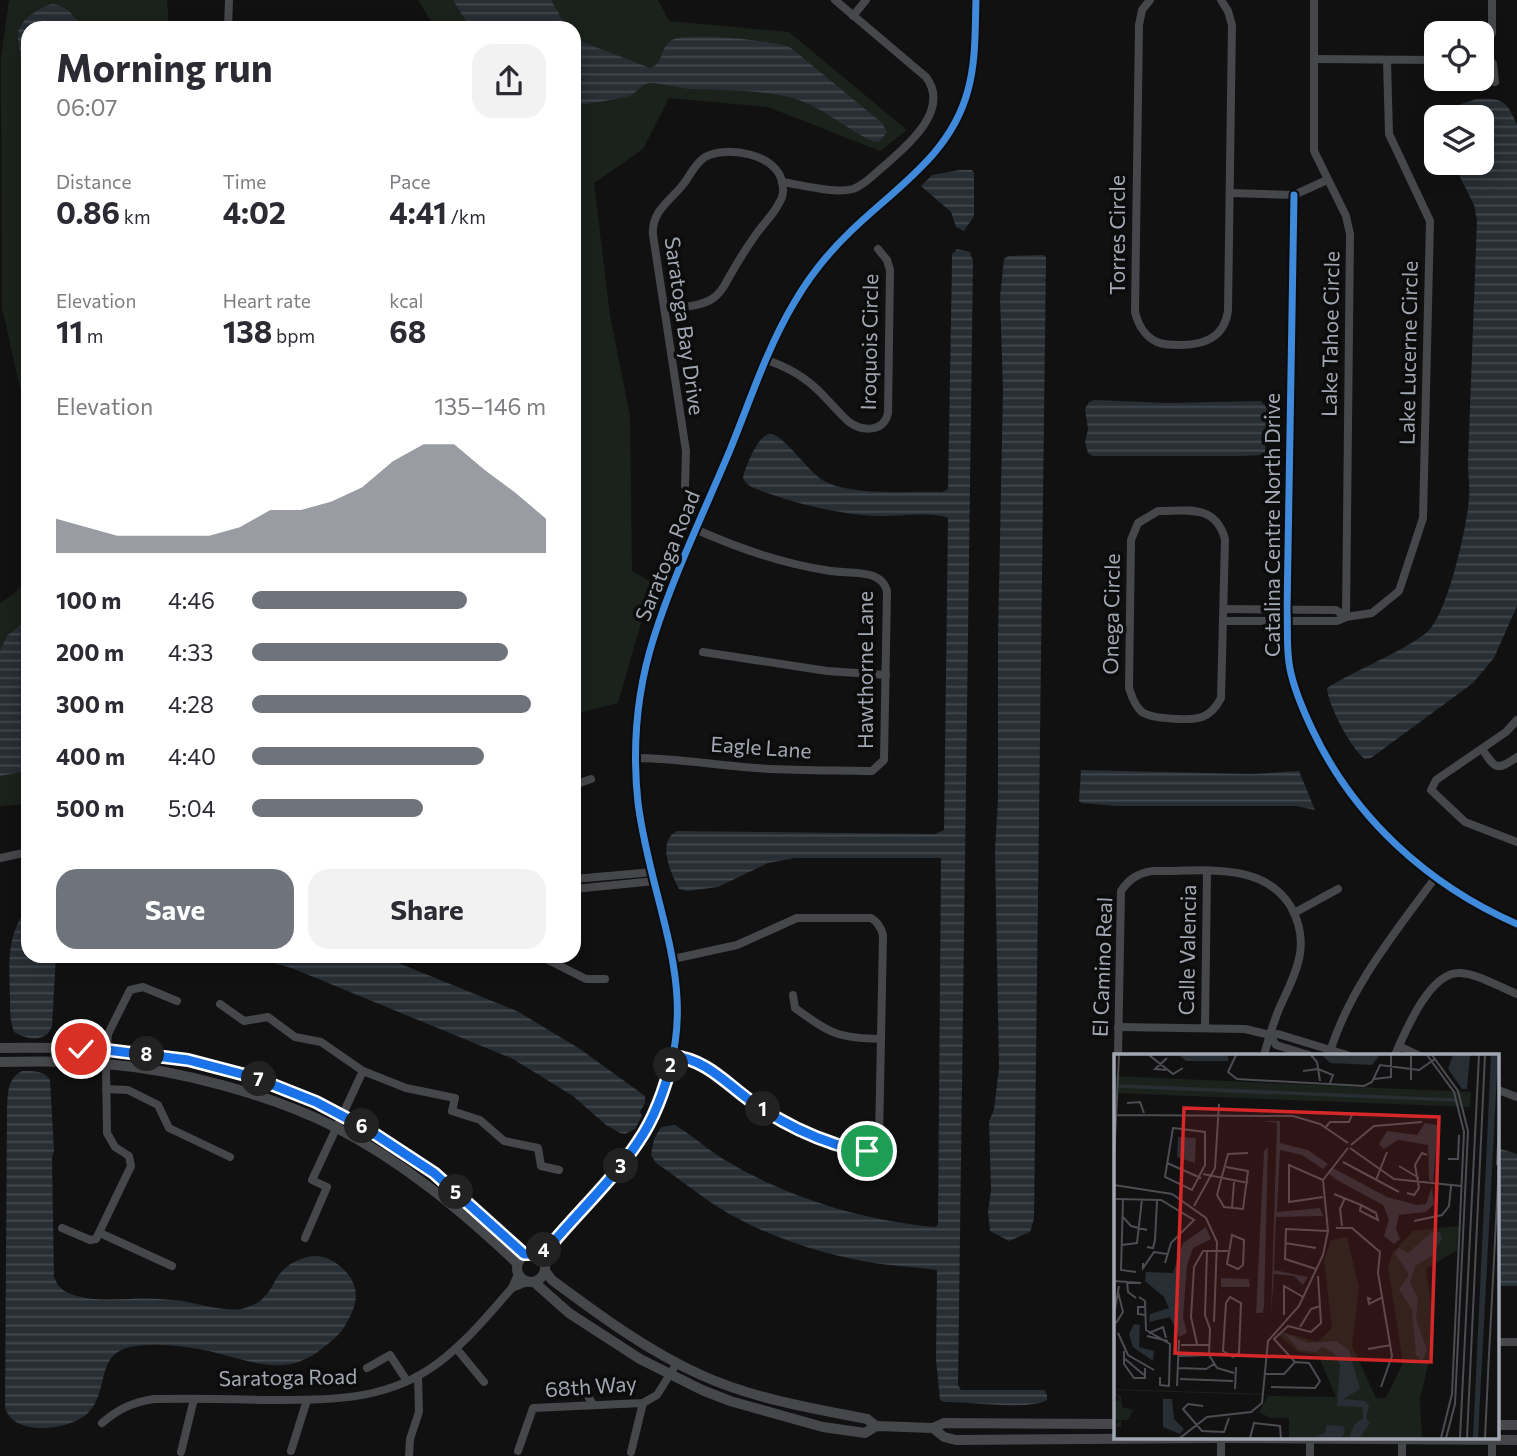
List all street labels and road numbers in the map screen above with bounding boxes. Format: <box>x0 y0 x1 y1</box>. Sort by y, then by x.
street label: Torres Circle <box>1104 175 1129 295</box>
street label: Saratoga Bay Drive <box>661 235 710 416</box>
street label: Lake Tahoe Circle <box>1316 251 1343 417</box>
street label: Lake Lucerne Circle <box>1393 261 1422 445</box>
street label: Iroquois Circle <box>855 273 882 410</box>
street label: Catalina Centre North Drive <box>1259 393 1284 657</box>
street label: Saratoga Road <box>629 486 704 624</box>
street label: Onega Circle <box>1097 553 1124 675</box>
street label: Hawthorne Lane <box>852 591 877 749</box>
street label: Eagle Lane <box>710 730 813 763</box>
street label: Calle Valencia <box>1173 884 1200 1016</box>
street label: El Camino Real <box>1087 896 1116 1037</box>
street label: Saratoga Road <box>218 1363 358 1390</box>
street label: 68th Way <box>544 1370 638 1401</box>

